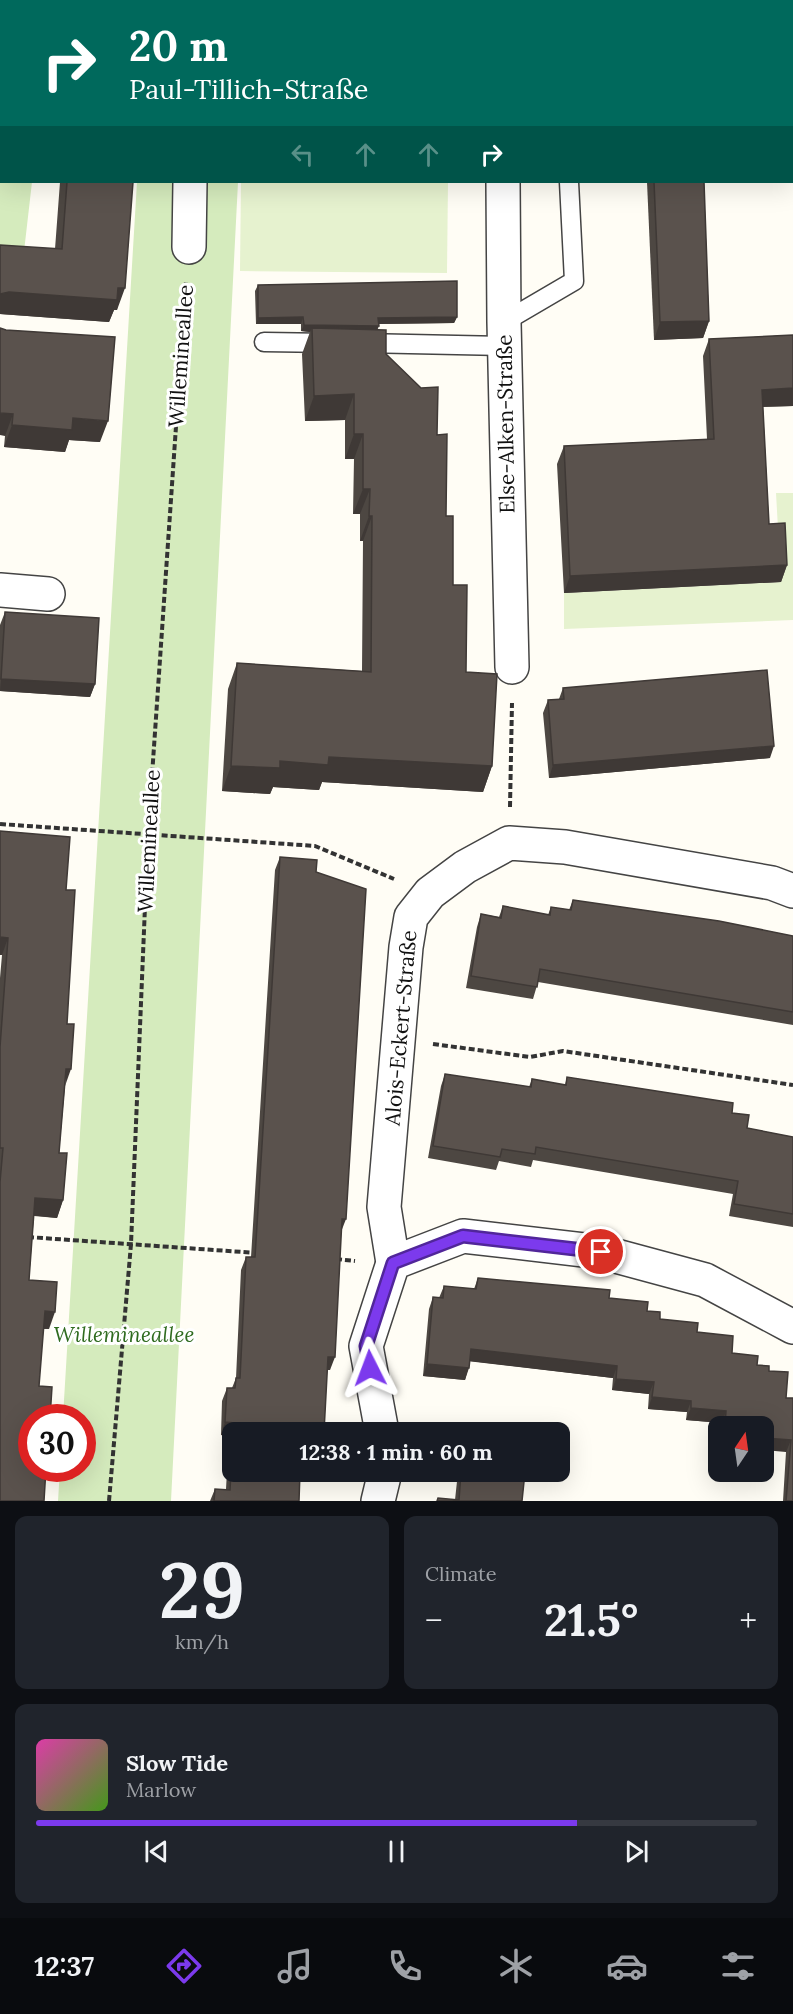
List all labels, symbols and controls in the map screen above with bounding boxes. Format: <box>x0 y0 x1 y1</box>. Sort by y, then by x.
text: 20 m <box>129 19 228 73</box>
icon: right <box>30 24 108 102</box>
text: Paul-Tillich-Straße <box>129 72 369 106</box>
icon: left <box>286 138 319 171</box>
icon: ahead <box>349 138 382 171</box>
icon: ahead <box>412 138 445 171</box>
icon: right <box>475 138 508 171</box>
street label: Willemineallee <box>162 284 199 428</box>
street label: Else-Alken-Straße <box>490 334 521 514</box>
street label: Willemineallee <box>131 769 166 913</box>
street label: Alois-Eckert-Straße <box>378 929 423 1128</box>
pin <box>575 1226 626 1277</box>
icon: arrive <box>584 1235 617 1268</box>
park label: Willemineallee <box>54 1321 194 1348</box>
position arrow <box>338 1336 402 1400</box>
speed limit sign: 30 <box>18 1404 96 1482</box>
north arrow <box>708 1416 774 1482</box>
map controls <box>708 1416 774 1482</box>
text: 12:38 · 1 min · 60 m <box>299 1438 493 1466</box>
text: 29 <box>159 1540 245 1639</box>
text: Climate <box>425 1561 497 1586</box>
text: 21.5° <box>544 1591 638 1648</box>
text: − <box>425 1599 443 1641</box>
text: + <box>739 1599 757 1641</box>
text: km/h <box>175 1629 229 1654</box>
text: Slow Tide <box>126 1749 228 1777</box>
text: Marlow <box>126 1777 196 1802</box>
icon: previous <box>140 1835 173 1868</box>
icon: pause <box>380 1835 413 1868</box>
icon: next <box>620 1835 653 1868</box>
icon: directions <box>163 1945 205 1987</box>
icon: music <box>274 1945 316 1987</box>
icon: phone <box>384 1945 426 1987</box>
icon: climate <box>495 1945 537 1987</box>
icon: car <box>606 1945 648 1987</box>
icon: filters <box>717 1945 759 1987</box>
text: 12:37 <box>34 1949 94 1983</box>

